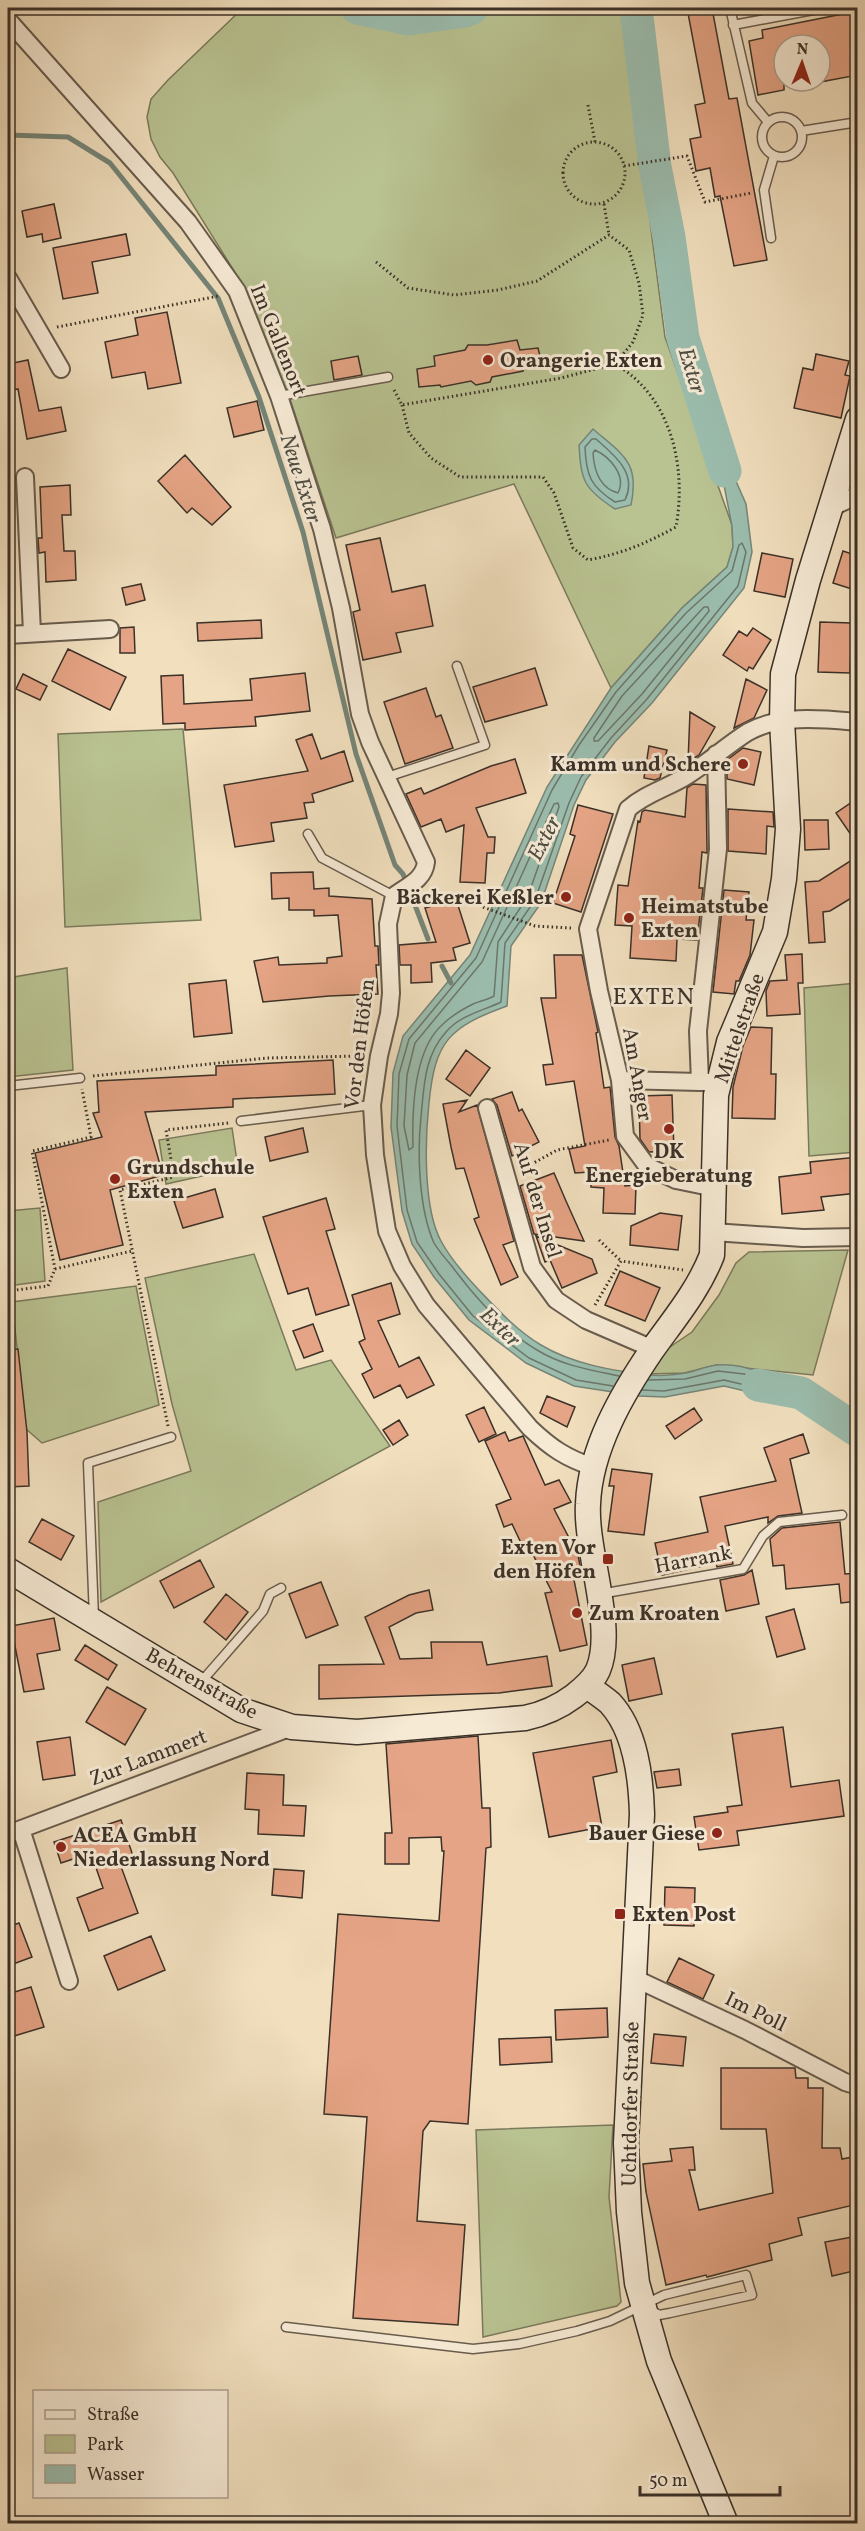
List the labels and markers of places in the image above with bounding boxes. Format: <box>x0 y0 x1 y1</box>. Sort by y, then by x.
place label: Orangerie Exten <box>500 347 663 376</box>
marker: Orangerie Exten <box>481 353 495 367</box>
place label: Kamm und Schere <box>550 751 731 780</box>
marker: Kamm und Schere <box>736 757 750 771</box>
place label: Bäckerei Keßler <box>396 884 554 913</box>
marker: Bäckerei Keßler <box>559 890 573 904</box>
place label: Heimatstube Exten <box>641 893 768 946</box>
marker: Heimatstube Exten <box>622 911 636 925</box>
marker: DK Energieberatung <box>662 1122 676 1136</box>
place label: DK Energieberatung <box>585 1138 753 1191</box>
place label: Grundschule Exten <box>127 1154 254 1207</box>
marker: Grundschule Exten <box>108 1172 122 1186</box>
place label: Exten Vor den Höfen <box>493 1534 596 1587</box>
marker: Exten Vor den Höfen <box>601 1552 615 1566</box>
place label: Zum Kroaten <box>589 1600 720 1629</box>
marker: Zum Kroaten <box>570 1606 584 1620</box>
place label: Bauer Giese <box>589 1820 705 1849</box>
place label: ACEA GmbH Niederlassung Nord <box>73 1822 270 1875</box>
marker: Bauer Giese <box>710 1826 724 1840</box>
marker: ACEA GmbH Niederlassung Nord <box>54 1840 68 1854</box>
place label: Exten Post <box>632 1901 736 1930</box>
marker: Exten Post <box>613 1907 627 1921</box>

